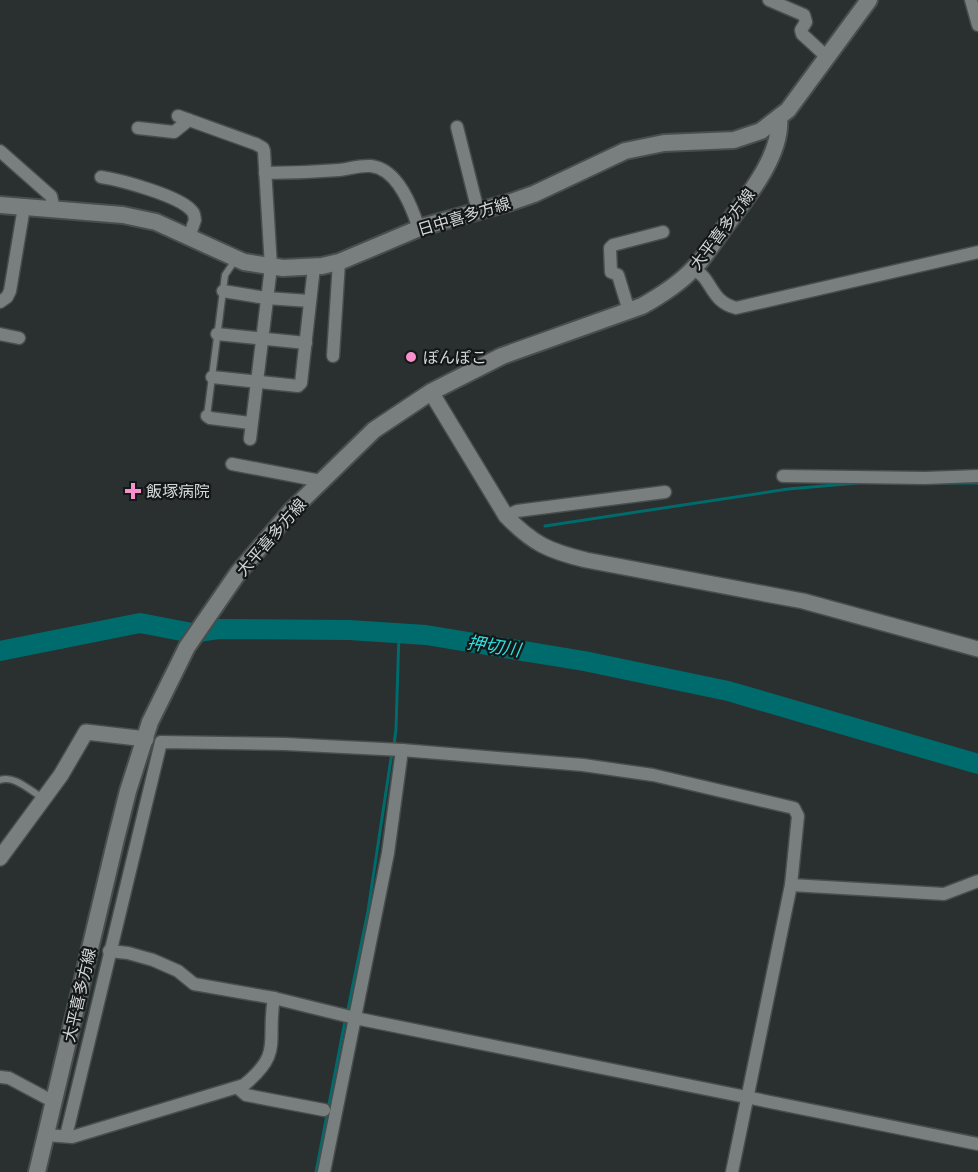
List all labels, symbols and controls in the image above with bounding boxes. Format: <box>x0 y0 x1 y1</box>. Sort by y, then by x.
street label: 大平喜多方線 <box>684 183 760 275</box>
street label: 日中喜多方線 <box>415 190 513 242</box>
place label: ぽんぽこ <box>423 345 487 369</box>
marker: ぽんぽこ <box>404 350 418 364</box>
place label: 飯塚病院 <box>146 479 210 503</box>
marker: 飯塚病院 <box>124 482 142 500</box>
street label: 大平喜多方線 <box>230 493 312 581</box>
water label: 押切川 <box>465 628 525 664</box>
street label: 大平喜多方線 <box>57 946 101 1044</box>

